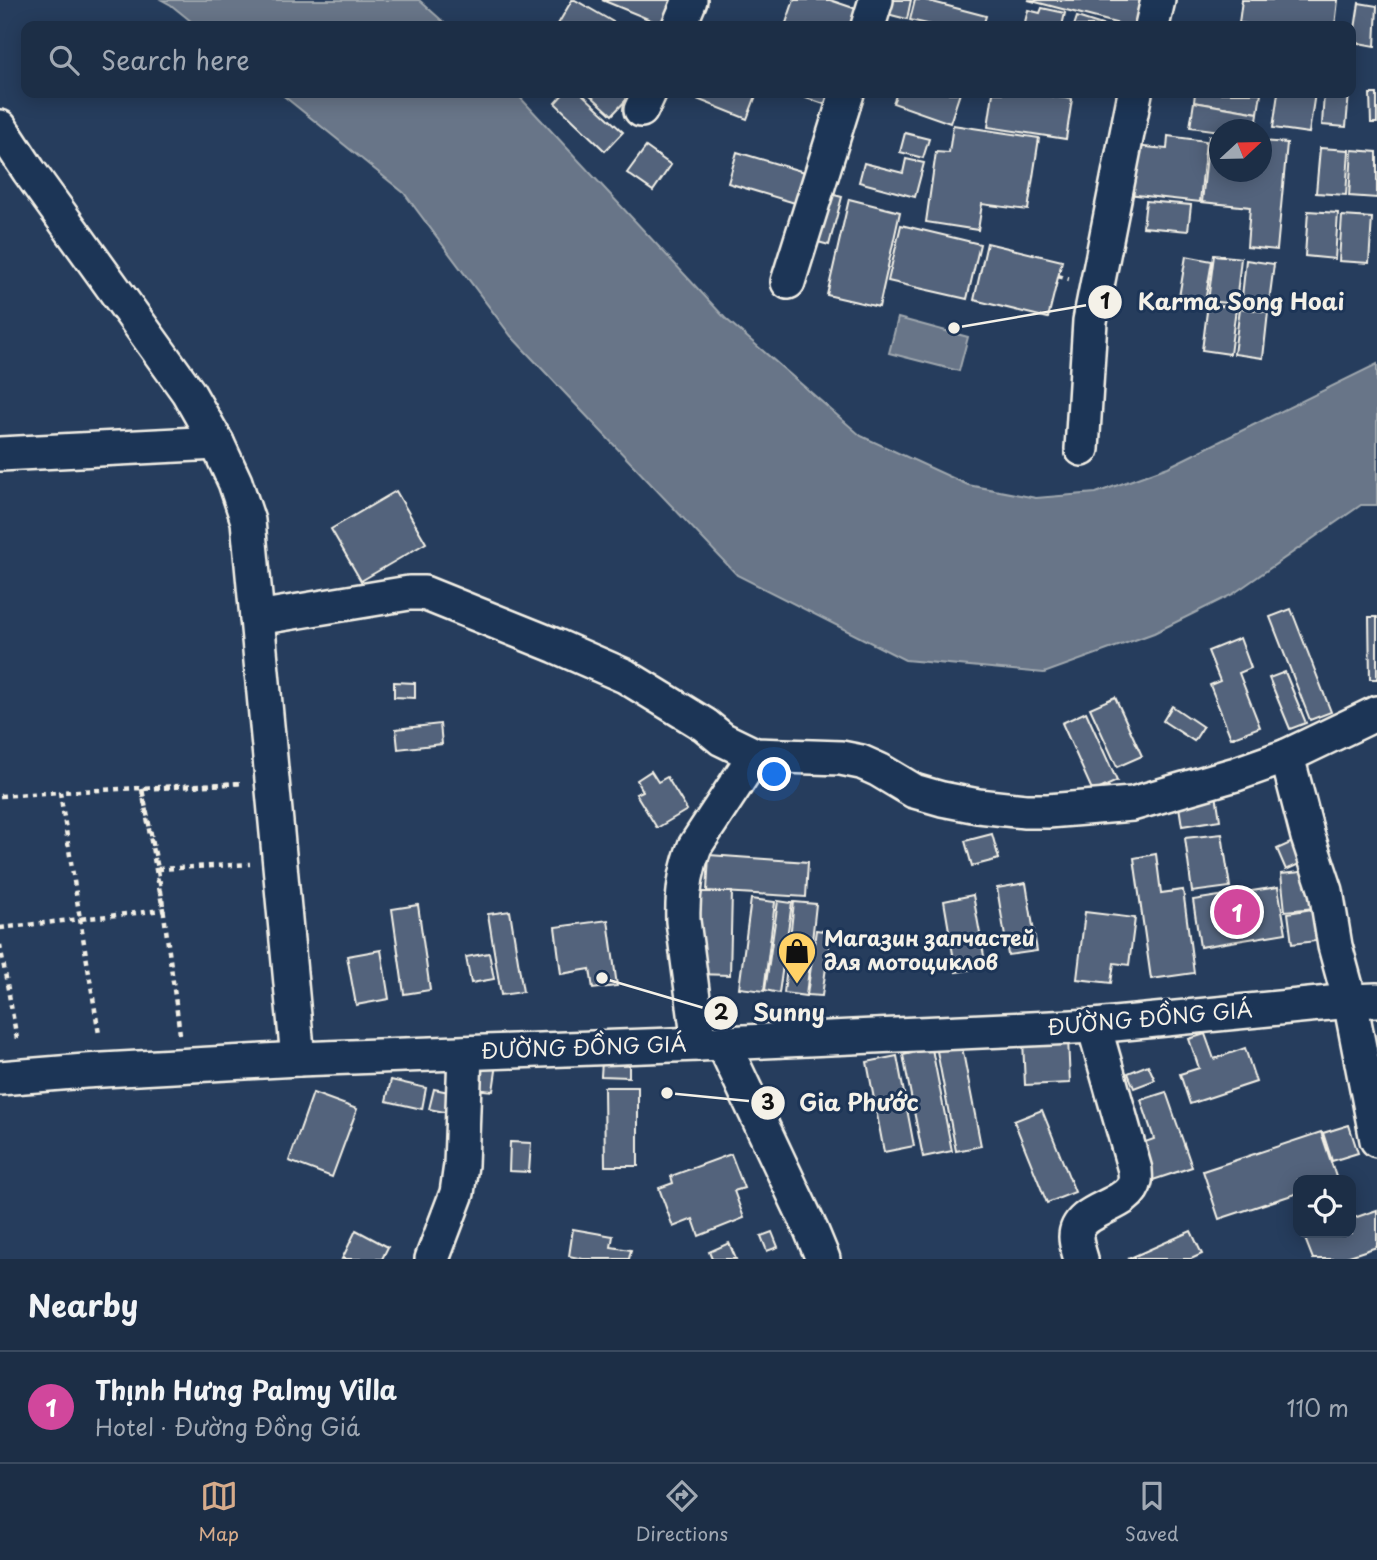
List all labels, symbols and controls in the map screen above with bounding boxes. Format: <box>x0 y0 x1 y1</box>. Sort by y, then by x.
search box <box>21 21 1356 98</box>
text: Search here <box>101 40 250 79</box>
icon: search <box>45 41 83 79</box>
north arrow <box>1209 119 1272 182</box>
callout: Karma Song Hoai <box>1088 280 1359 324</box>
text: Karma Song Hoai <box>1138 283 1344 318</box>
text: 1 <box>1100 284 1110 316</box>
your location <box>757 757 791 791</box>
pin: 1 <box>1214 886 1260 938</box>
place label: Магазин запчастей для мотоциклов <box>824 921 1035 977</box>
shop icon: Магазин запчастей для мотоциклов <box>776 930 818 985</box>
callout: Sunny <box>704 991 838 1035</box>
street label: ĐƯỜNG ĐỒNG GIÁ <box>1046 992 1254 1042</box>
text: Sunny <box>753 994 825 1029</box>
text: 2 <box>714 995 729 1027</box>
street label: ĐƯỜNG ĐỒNG GIÁ <box>481 1026 687 1066</box>
callout: Gia Phước <box>750 1081 934 1125</box>
text: Gia Phước <box>799 1084 919 1119</box>
text: 3 <box>761 1085 775 1117</box>
map controls <box>1293 1175 1356 1238</box>
button: locate <box>1293 1175 1356 1238</box>
text: Nearby <box>28 1282 138 1327</box>
text: Thịnh Hưng Palmy Villa <box>95 1370 397 1409</box>
text: 1 <box>46 1390 57 1425</box>
text: 110 m <box>1287 1390 1349 1425</box>
text: Hotel · Đường Đồng Giá <box>95 1409 360 1444</box>
tab: Map <box>198 1477 239 1547</box>
tab: Directions <box>636 1477 728 1547</box>
tab: Saved <box>1125 1477 1179 1547</box>

